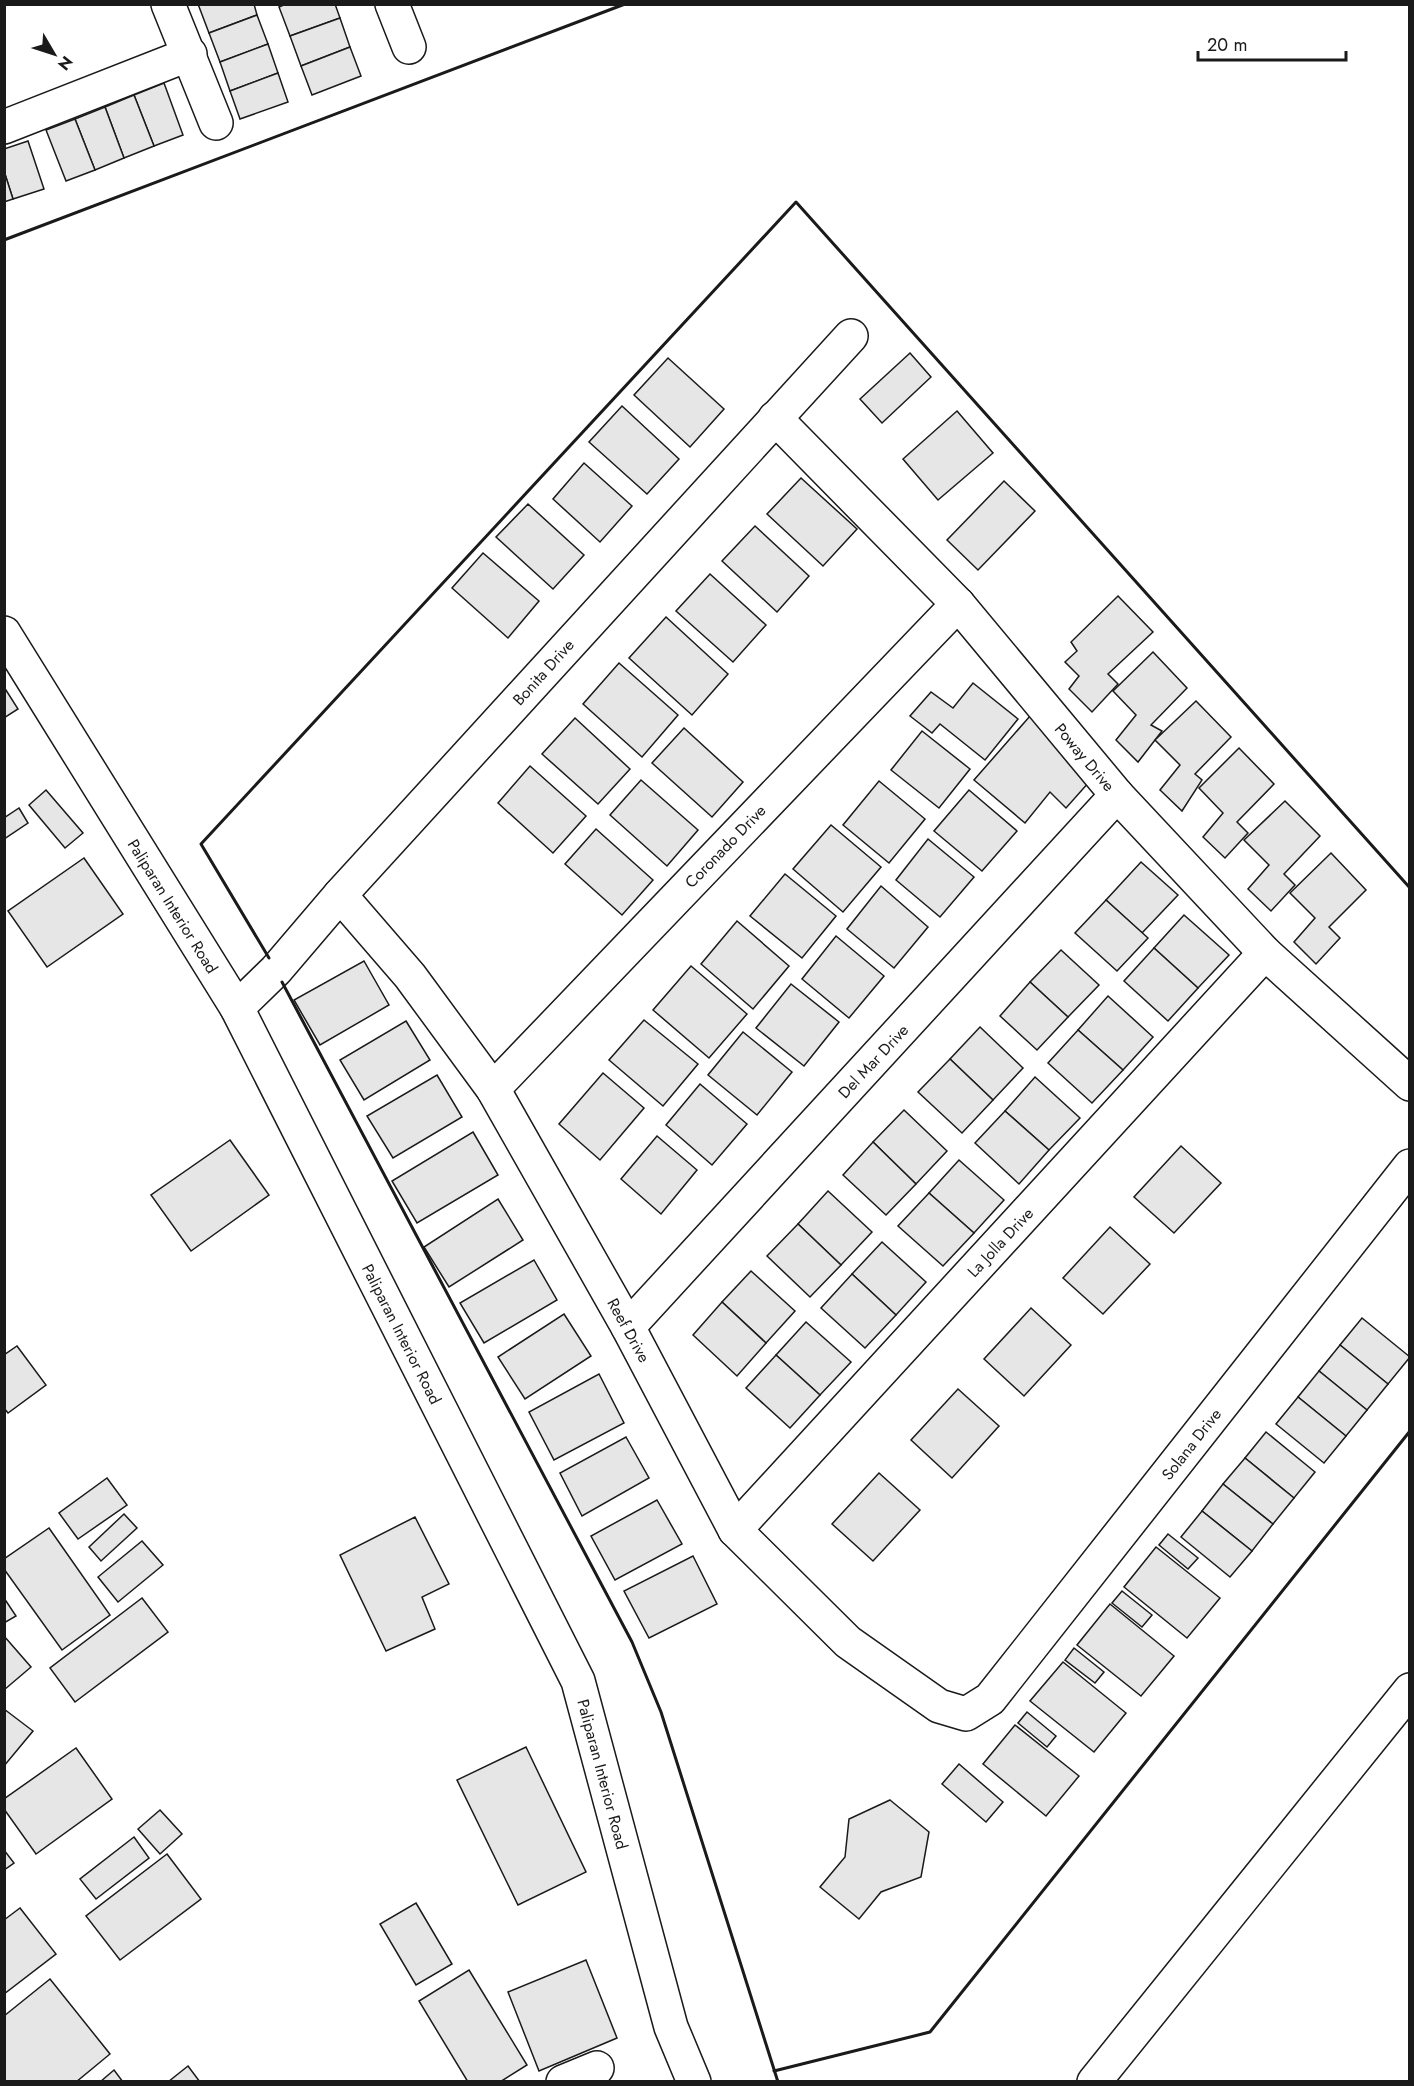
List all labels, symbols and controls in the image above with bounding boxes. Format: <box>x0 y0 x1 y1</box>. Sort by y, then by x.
north arrow <box>24 24 84 84</box>
scale bar <box>1198 24 1346 62</box>
text: 20 m <box>1207 32 1247 58</box>
text: N <box>52 51 78 75</box>
street label: Bonita Drive <box>507 634 579 711</box>
street label: Poway Drive <box>1049 718 1120 796</box>
street label: Coronado Drive <box>680 800 771 893</box>
street label: Paliparan Interior Road <box>122 835 223 978</box>
street label: Del Mar Drive <box>833 1019 914 1104</box>
street label: La Jolla Drive <box>962 1202 1039 1282</box>
street label: Paliparan Interior Road <box>356 1260 447 1408</box>
street label: Reef Drive <box>601 1294 656 1367</box>
street label: Solana Drive <box>1156 1404 1227 1485</box>
street label: Paliparan Interior Road <box>571 1696 634 1852</box>

